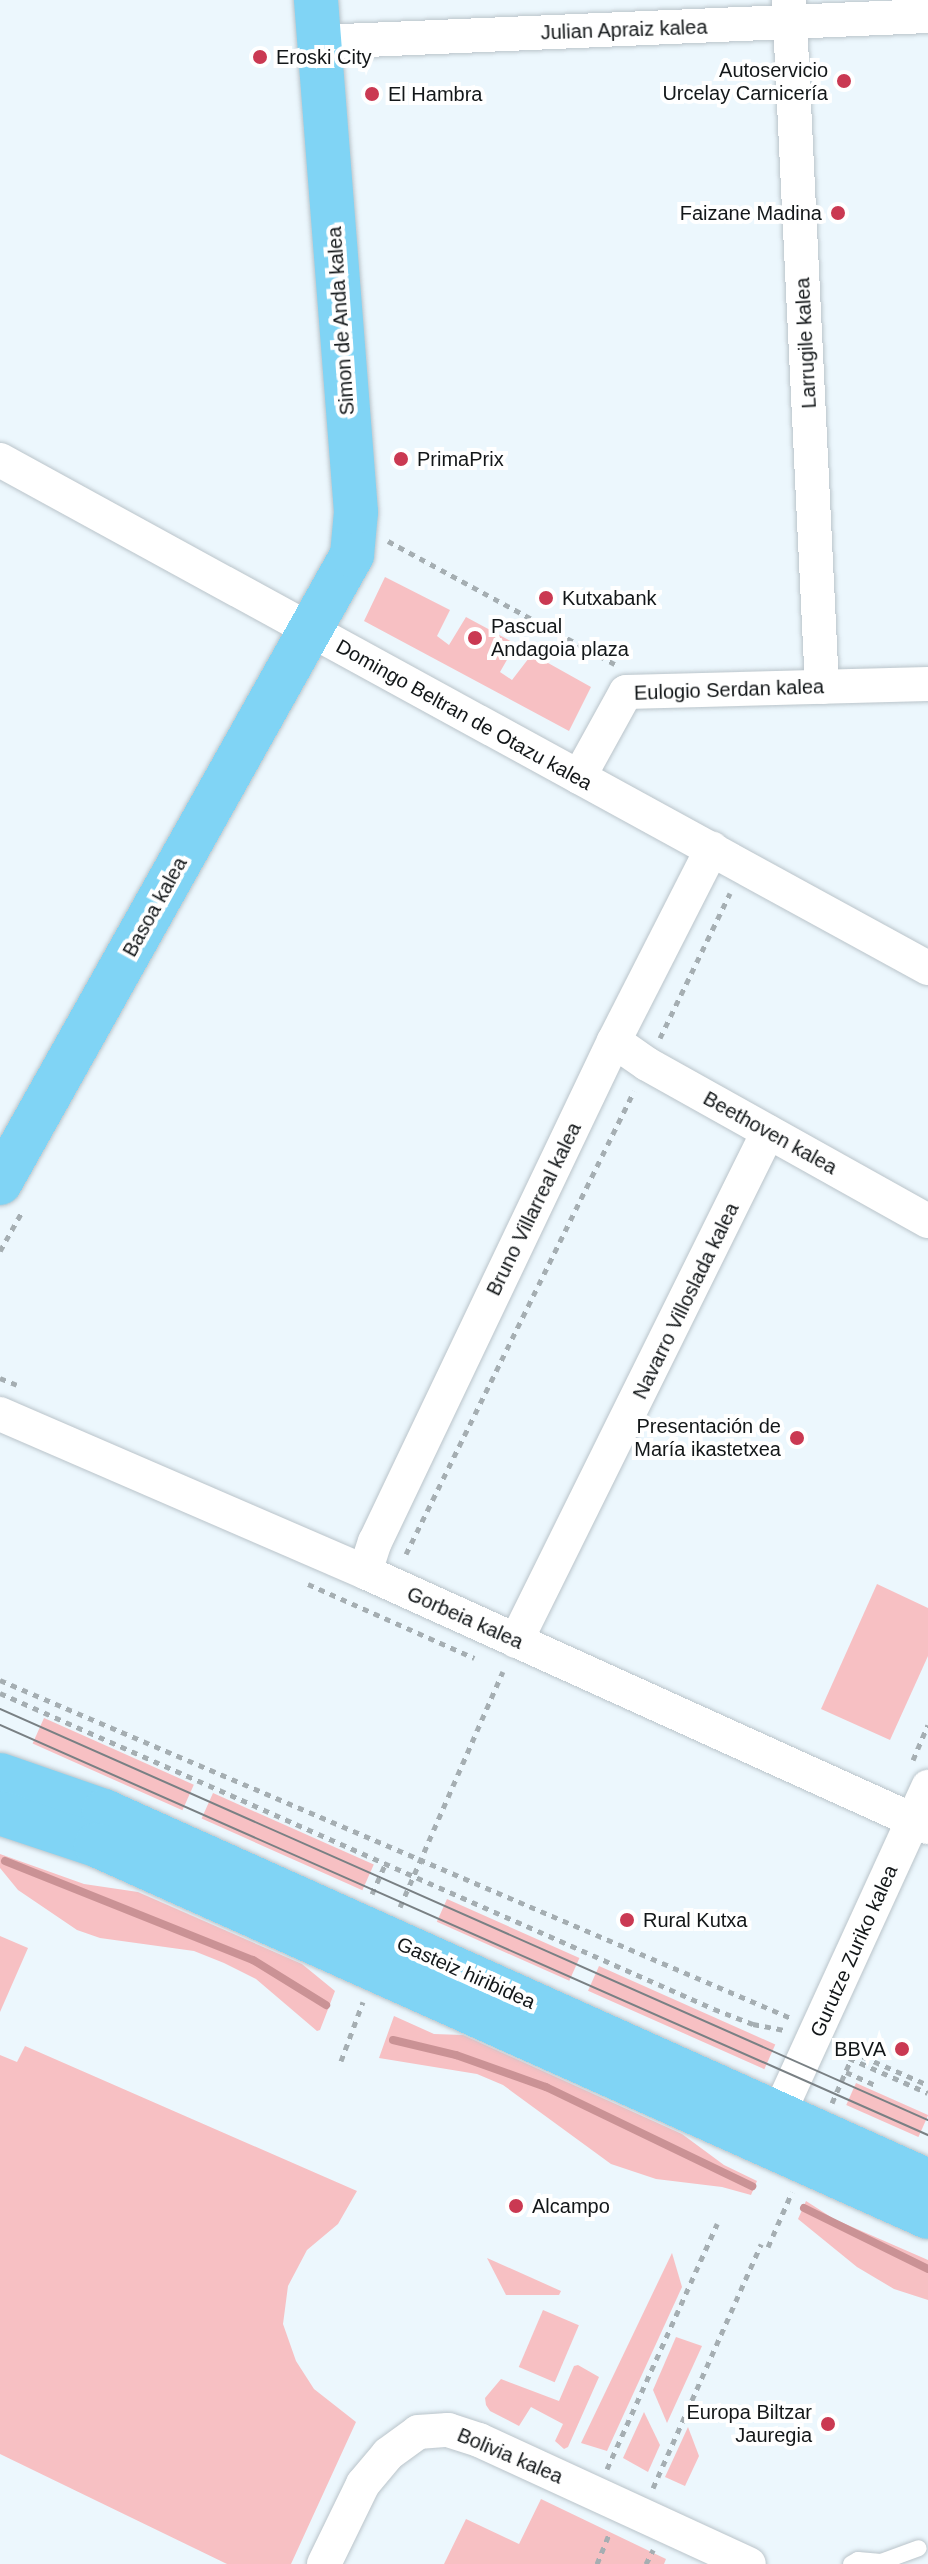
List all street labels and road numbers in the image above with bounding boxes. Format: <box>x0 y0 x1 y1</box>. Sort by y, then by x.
street label: Julian Apraiz kalea <box>540 15 708 45</box>
street label: Simon de Anda kalea <box>322 225 360 417</box>
street label: Larrugile kalea <box>791 277 821 409</box>
street label: Domingo Beltran de Otazu kalea <box>332 634 596 796</box>
street label: Eulogio Serdan kalea <box>634 675 824 705</box>
street label: Basoa kalea <box>118 853 192 961</box>
street label: Beethoven kalea <box>699 1086 841 1180</box>
street label: Bruno Villarreal kalea <box>482 1118 586 1300</box>
street label: Navarro Villoslada kalea <box>628 1199 744 1403</box>
street label: Gorbeia kalea <box>403 1582 527 1654</box>
street label: Gurutze Zuriko kalea <box>805 1861 903 2041</box>
street label: Gasteiz hiribidea <box>393 1932 539 2014</box>
street label: Bolivia kalea <box>454 2423 566 2489</box>

